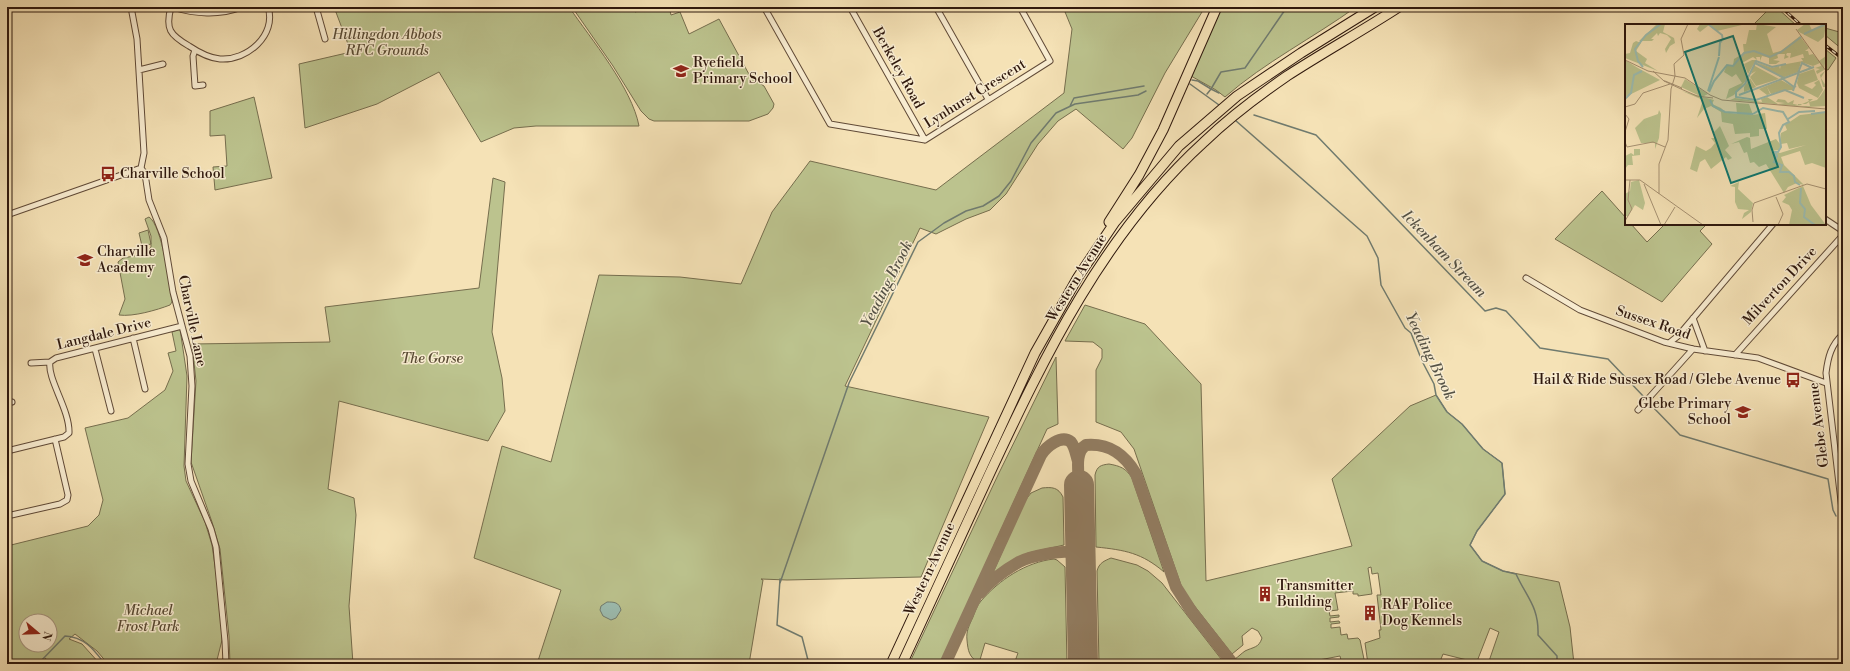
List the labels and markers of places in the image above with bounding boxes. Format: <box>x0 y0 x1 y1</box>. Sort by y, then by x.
place label: Ryefield Primary School <box>693 54 792 88</box>
school or university icon: Ryefield Primary School <box>672 62 690 80</box>
bus stop icon: Charville School <box>99 165 117 183</box>
place label: Charville School <box>120 165 225 183</box>
place label: Charville Academy <box>96 243 156 277</box>
school or university icon: Charville Academy <box>76 251 94 269</box>
place label: Hail & Ride Sussex Road / Glebe Avenue <box>1533 371 1781 389</box>
bus stop icon: Hail & Ride Sussex Road / Glebe Avenue <box>1784 371 1802 389</box>
place label: Glebe Primary School <box>1638 395 1731 429</box>
school or university icon: Glebe Primary School <box>1734 403 1752 421</box>
place label: Transmitter Building <box>1276 577 1353 611</box>
building icon: Transmitter Building <box>1256 585 1274 603</box>
place label: RAF Police Dog Kennels <box>1382 596 1462 630</box>
building icon: RAF Police Dog Kennels <box>1361 604 1379 622</box>

